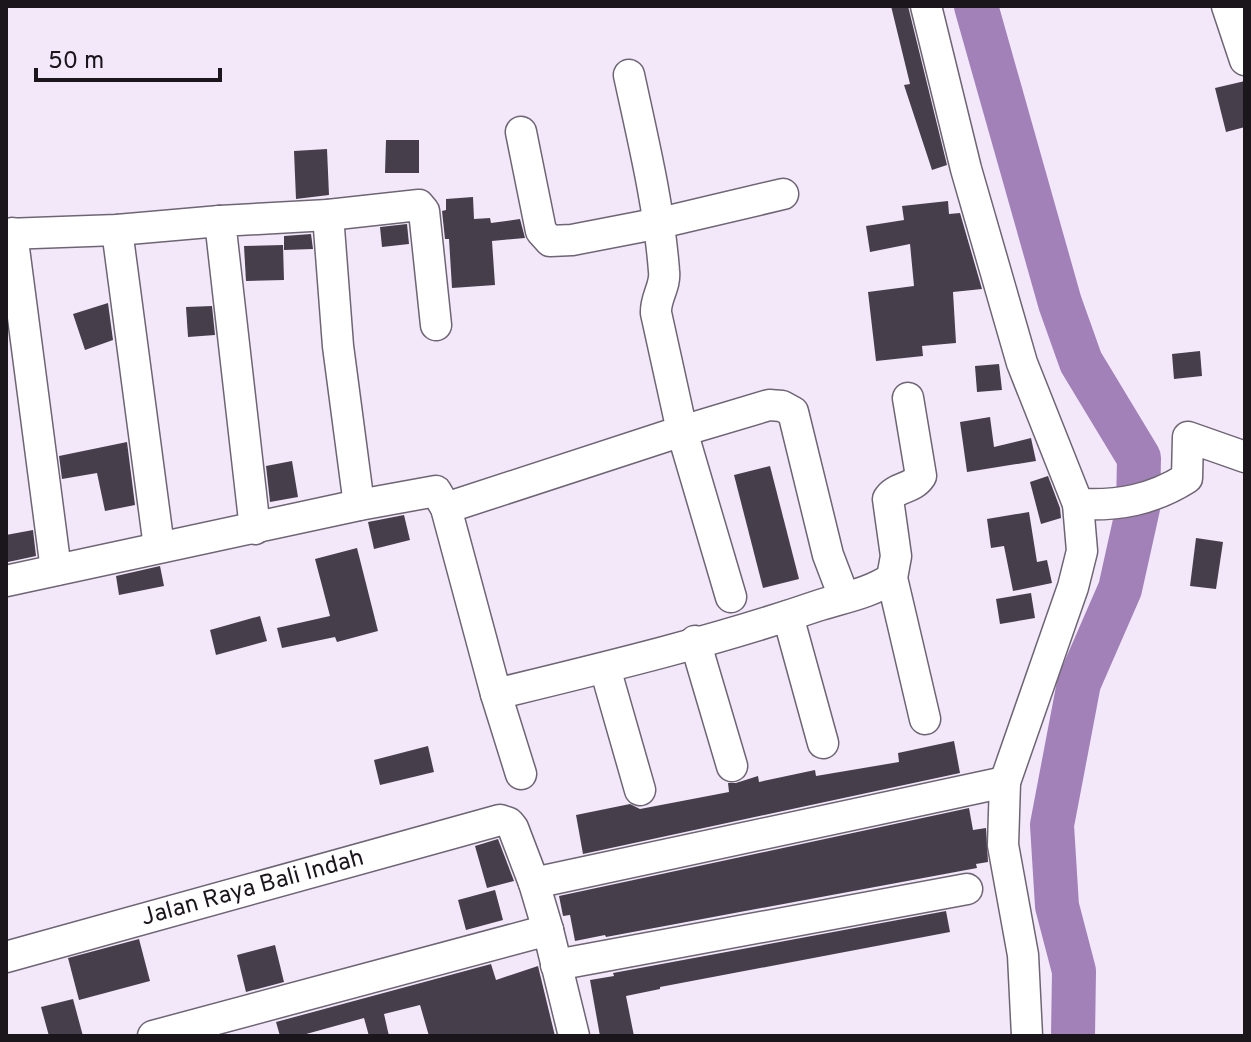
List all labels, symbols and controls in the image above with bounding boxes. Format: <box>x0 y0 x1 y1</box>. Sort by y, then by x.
scale bar <box>36 32 220 82</box>
text: 50 m <box>48 47 104 77</box>
street label: Jalan Raya Bali Indah <box>138 843 367 934</box>

